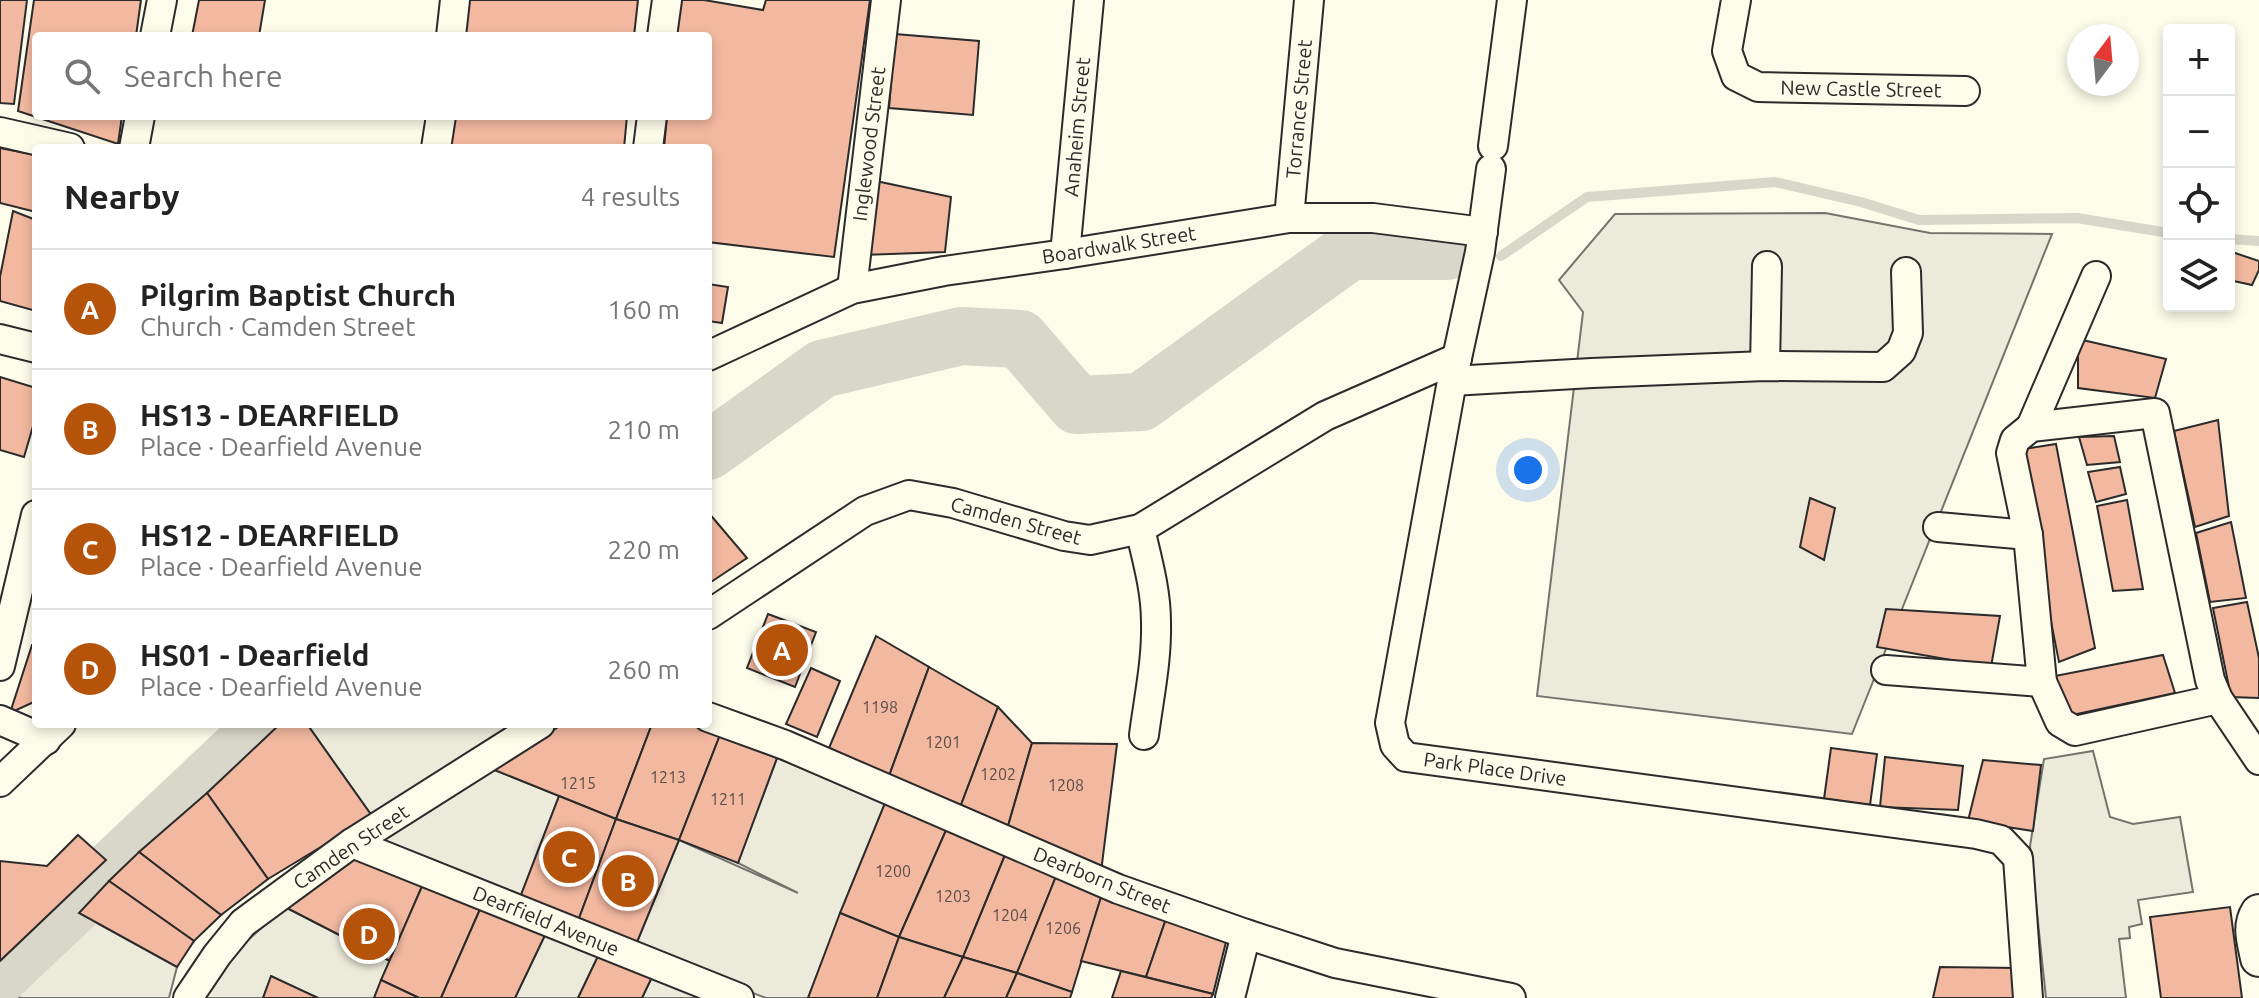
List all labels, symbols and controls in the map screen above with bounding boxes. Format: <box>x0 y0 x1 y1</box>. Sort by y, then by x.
north arrow <box>2067 24 2139 96</box>
map controls <box>2163 24 2235 312</box>
button: + <box>2163 24 2235 96</box>
search box <box>32 32 712 120</box>
street label: Torrance Street <box>1281 38 1316 179</box>
icon: search <box>60 54 104 98</box>
street label: Anaheim Street <box>1059 56 1094 198</box>
text: Search here <box>124 59 283 93</box>
street label: Inglewood Street <box>848 65 889 222</box>
street label: New Castle Street <box>1780 76 1942 101</box>
button: − <box>2163 96 2235 168</box>
button: locate <box>2163 168 2235 240</box>
text: Nearby <box>64 177 179 215</box>
text: 4 results <box>581 182 680 211</box>
street label: Boardwalk Street <box>1040 221 1198 268</box>
button: layers <box>2163 240 2235 312</box>
text: Pilgrim Baptist Church <box>140 278 456 312</box>
text: A <box>81 295 99 324</box>
text: 160 m <box>608 295 680 324</box>
text: Church · Camden Street <box>140 312 415 341</box>
text: HS13 - DEARFIELD <box>140 398 399 432</box>
text: B <box>81 415 99 444</box>
text: 210 m <box>608 415 680 444</box>
text: Place · Dearfield Avenue <box>140 432 423 461</box>
your location <box>1508 450 1548 490</box>
street label: Camden Street <box>948 492 1084 549</box>
text: HS12 - DEARFIELD <box>140 518 399 552</box>
text: C <box>82 535 98 564</box>
text: 220 m <box>608 535 680 564</box>
text: Place · Dearfield Avenue <box>140 552 423 581</box>
pin: A <box>756 620 808 680</box>
text: HS01 - Dearfield <box>140 638 369 672</box>
text: D <box>81 655 99 684</box>
text: 260 m <box>608 655 680 684</box>
text: Place · Dearfield Avenue <box>140 672 423 701</box>
house number: 1198 <box>862 698 898 716</box>
house number: 1201 <box>925 733 961 751</box>
street label: Park Place Drive <box>1422 747 1568 790</box>
house number: 1202 <box>980 765 1016 783</box>
house number: 1213 <box>650 768 686 786</box>
house number: 1215 <box>560 774 596 792</box>
house number: 1208 <box>1048 776 1084 794</box>
house number: 1211 <box>710 790 746 808</box>
street label: Camden Street <box>289 799 413 894</box>
pin: C <box>543 827 595 887</box>
street label: Dearborn Street <box>1030 842 1174 918</box>
pin: B <box>602 851 654 911</box>
house number: 1200 <box>875 862 911 880</box>
street label: Dearfield Avenue <box>470 881 623 960</box>
house number: 1203 <box>935 887 971 905</box>
pin: D <box>343 904 395 964</box>
house number: 1204 <box>992 906 1028 924</box>
house number: 1206 <box>1045 919 1081 937</box>

